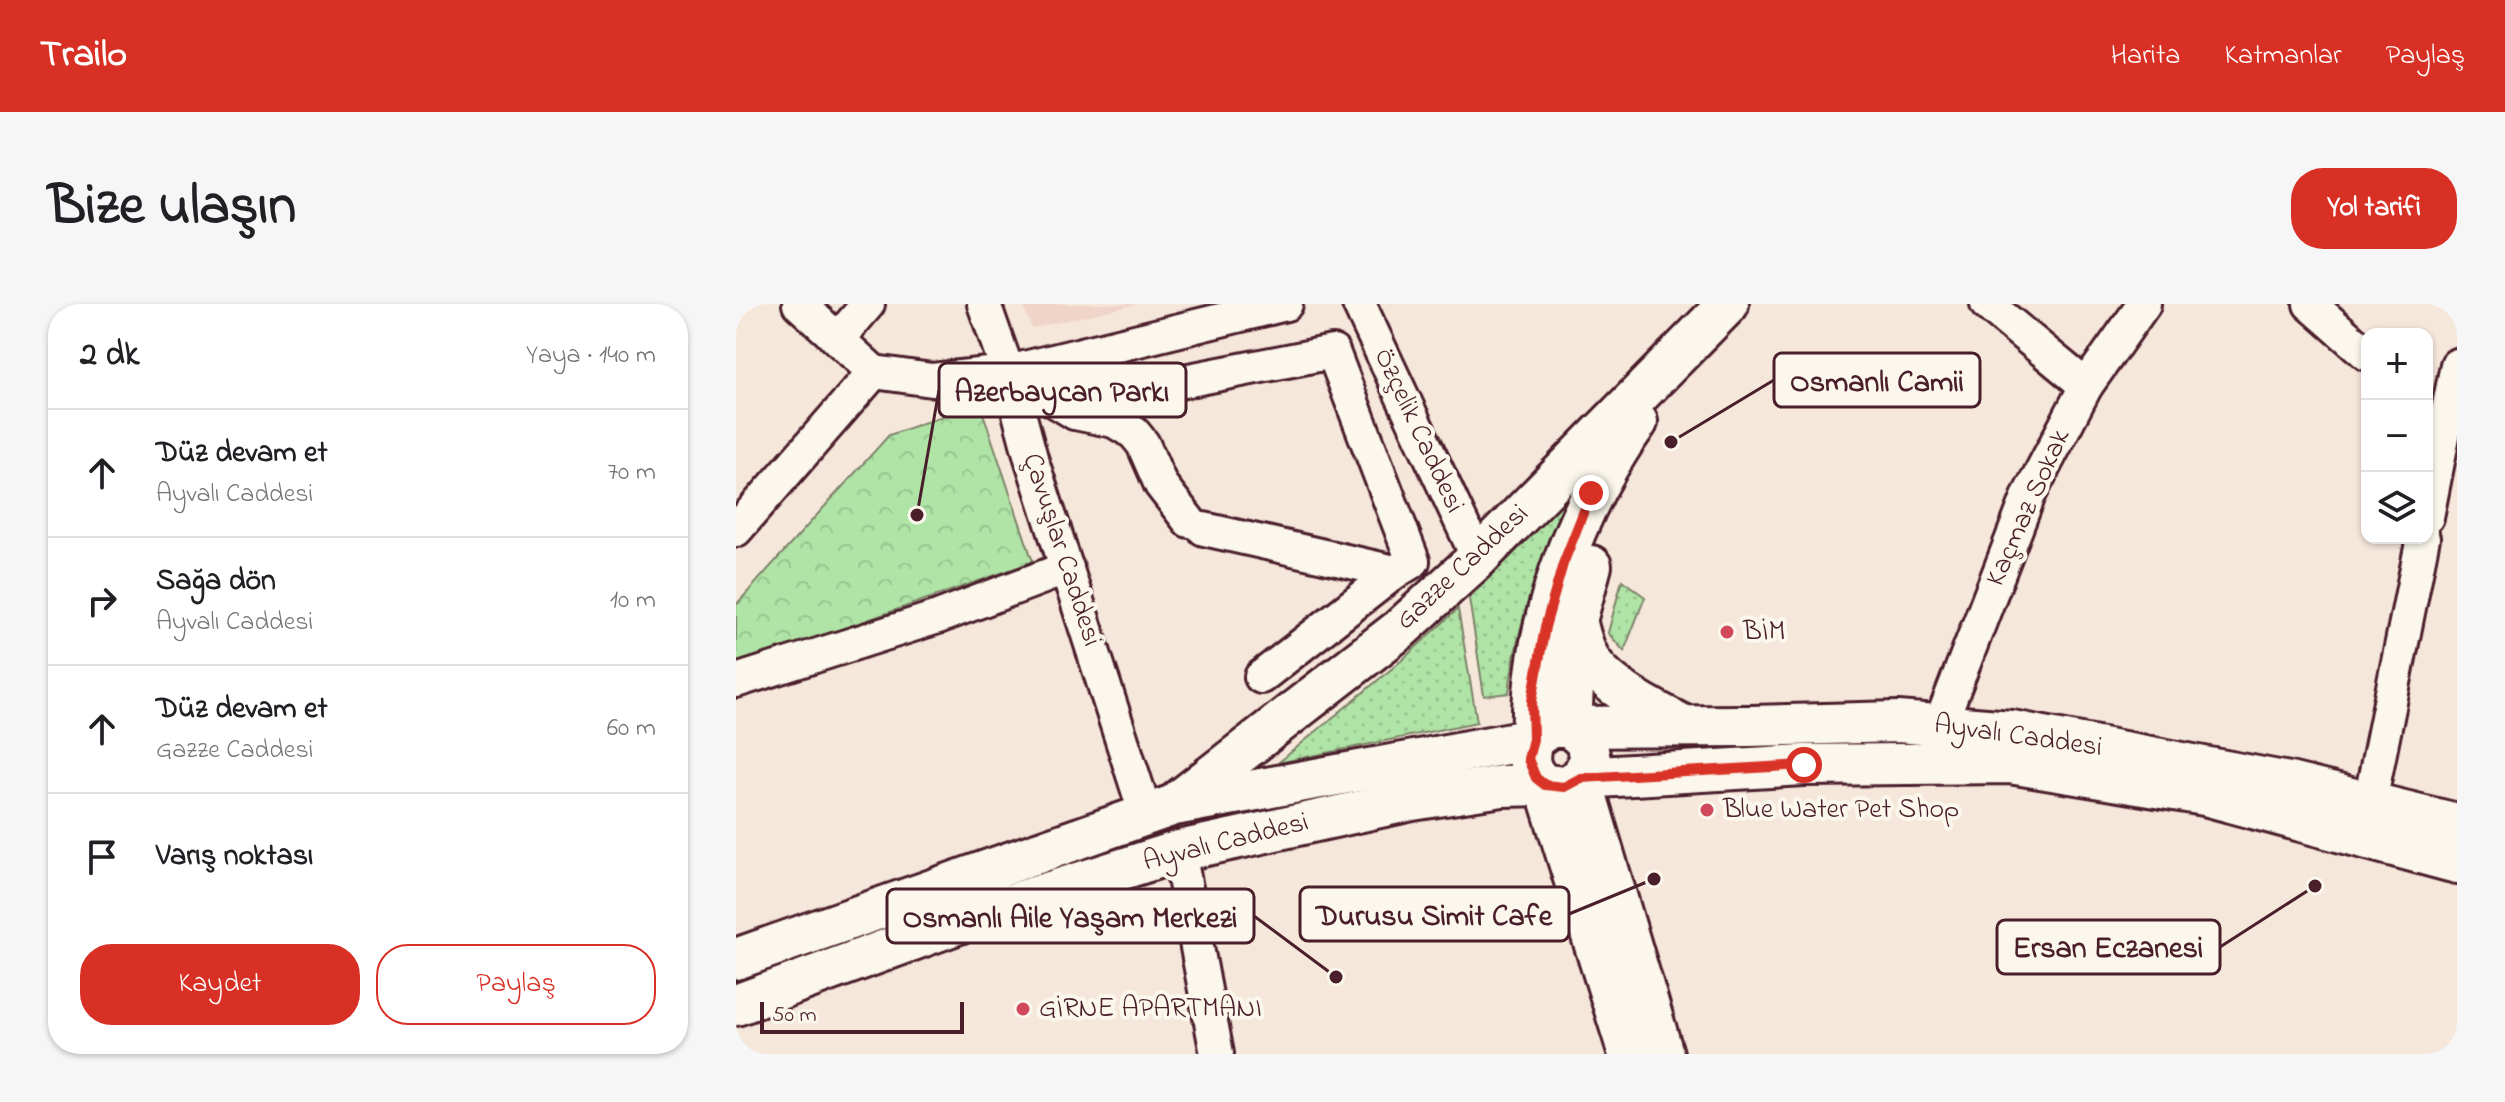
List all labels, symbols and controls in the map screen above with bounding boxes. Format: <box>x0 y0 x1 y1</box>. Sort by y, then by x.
text: Trailo <box>40 28 127 84</box>
text: Harita <box>2111 36 2180 77</box>
text: Katmanlar <box>2224 36 2342 77</box>
text: Paylaş <box>2386 36 2465 77</box>
text: Bize ulaşın <box>48 168 296 249</box>
button: Yol tarifi <box>2291 168 2457 249</box>
map controls <box>2361 328 2433 544</box>
button: + <box>2361 328 2433 400</box>
text: 2 dk <box>80 331 139 381</box>
text: Yaya · 140 m <box>526 337 656 375</box>
street label: Özçelik Caddesi <box>1362 342 1474 520</box>
callout: Osmanlı Camii <box>1774 353 1980 407</box>
text: Osmanlı Camii <box>1790 362 1964 406</box>
callout: Azerbaycan Parkı <box>939 363 1186 417</box>
text: Azerbaycan Parkı <box>955 372 1169 416</box>
button: − <box>2361 400 2433 472</box>
street label: Kaçmaz Sokak <box>1976 422 2082 593</box>
text: Düz devam et <box>156 432 328 476</box>
street label: Çavuşlar Caddesi <box>1010 448 1112 652</box>
icon: ahead <box>80 451 124 495</box>
text: 70 m <box>607 454 656 492</box>
button: layers <box>2361 472 2433 544</box>
route end <box>1573 475 1609 511</box>
text: Ayvalı Caddesi <box>156 476 313 514</box>
street label: Gazze Caddesi <box>1387 495 1539 641</box>
text: Sağa dön <box>156 560 276 604</box>
icon: right <box>80 579 124 623</box>
text: 10 m <box>610 582 656 620</box>
text: Ayvalı Caddesi <box>156 604 313 642</box>
place label: BİM <box>1742 612 1785 653</box>
marker: BİM <box>1718 623 1736 641</box>
text: Düz devam et <box>156 688 328 732</box>
street label: Ayvalı Caddesi <box>1931 705 2105 769</box>
icon: ahead <box>80 707 124 751</box>
text: 60 m <box>607 710 656 748</box>
text: Gazze Caddesi <box>156 732 313 770</box>
route start <box>1786 747 1822 783</box>
place label: Blue Water Pet Shop <box>1722 790 1959 831</box>
marker: Blue Water Pet Shop <box>1698 801 1716 819</box>
street label: Ayvalı Caddesi <box>1139 803 1313 883</box>
icon: arrive <box>80 835 124 879</box>
text: Varış noktası <box>156 835 313 879</box>
callout: Durusu Simit Cafe <box>1300 887 1569 941</box>
callout: Osmanlı Aile Yaşam Merkezi <box>887 889 1254 943</box>
text: Durusu Simit Cafe <box>1314 896 1554 940</box>
text: Osmanlı Aile Yaşam Merkezi <box>903 898 1237 942</box>
callout: Ersan Eczanesi <box>1997 920 2220 974</box>
text: Ersan Eczanesi <box>2013 928 2203 972</box>
button: Kaydet <box>80 944 360 1025</box>
button: Paylaş <box>376 944 656 1025</box>
place label: GİRNE APARTMANI <box>1039 989 1262 1030</box>
scale bar <box>760 998 964 1034</box>
text: 50 m <box>772 1000 817 1032</box>
marker: GİRNE APARTMANI <box>1014 1000 1032 1018</box>

